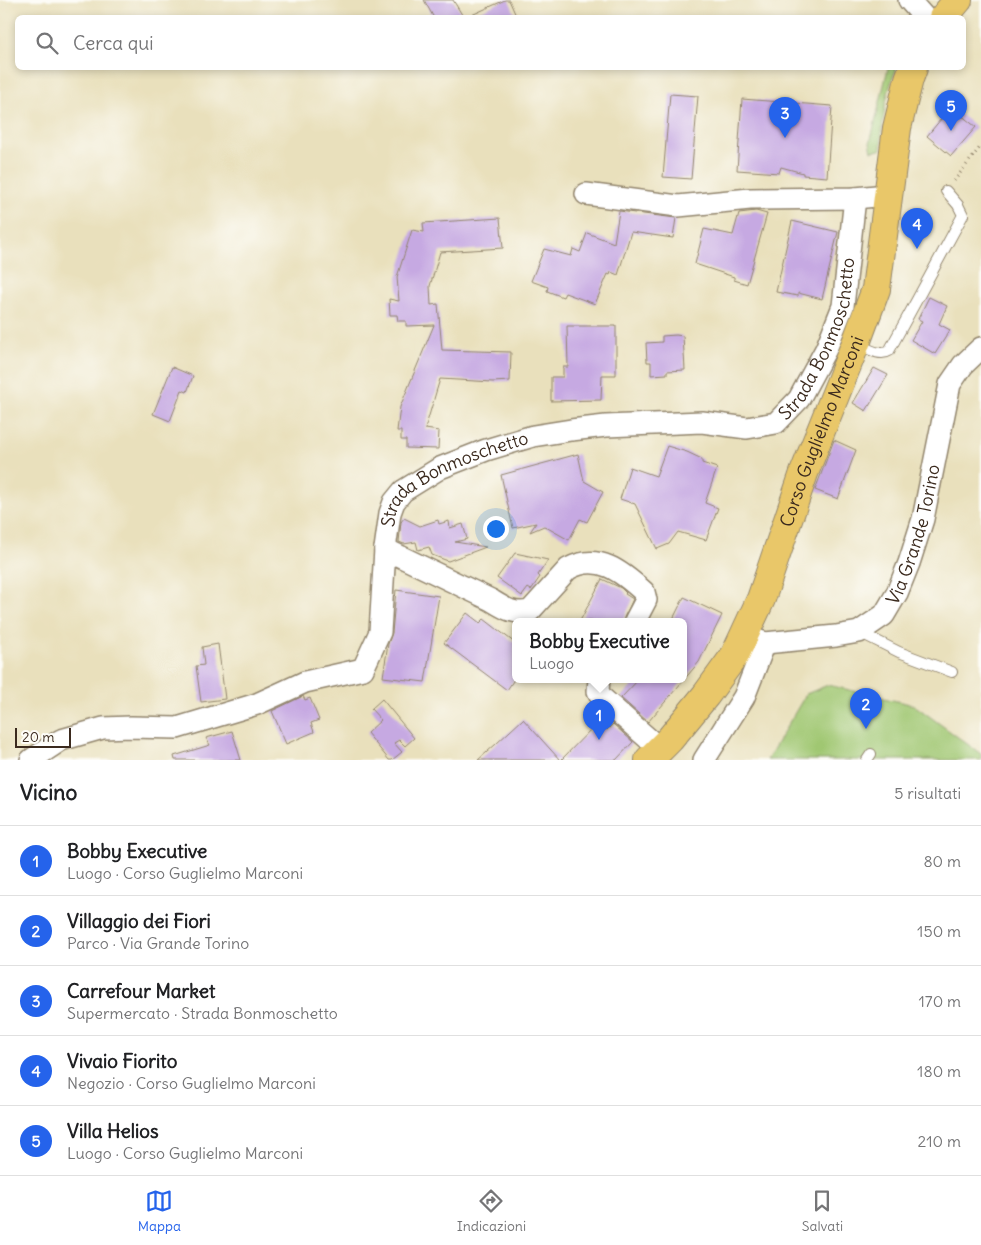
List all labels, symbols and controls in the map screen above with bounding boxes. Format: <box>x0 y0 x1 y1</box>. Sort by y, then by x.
search box <box>15 15 966 70</box>
icon: search <box>33 29 61 57</box>
text: Cerca qui <box>73 31 154 55</box>
pin: 5 <box>935 90 967 131</box>
pin: 3 <box>769 97 801 138</box>
pin: 4 <box>901 208 933 249</box>
street label: Strada Bonmoschetto <box>773 256 859 424</box>
street label: Corso Guglielmo Marconi <box>774 333 869 530</box>
street label: Strada Bonmoschetto <box>376 426 531 528</box>
street label: Via Grande Torino <box>881 462 945 609</box>
your location <box>483 516 509 542</box>
popup <box>512 618 687 683</box>
text: Bobby Executive <box>529 629 670 653</box>
text: Luogo <box>529 653 574 673</box>
pin: 2 <box>850 688 882 729</box>
pin: 1 <box>583 699 615 740</box>
scale bar <box>15 725 71 748</box>
text: 20 m <box>22 728 55 746</box>
text: Vicino <box>20 779 77 806</box>
text: 5 risultati <box>894 783 961 803</box>
text: Bobby Executive <box>67 839 207 863</box>
text: 1 <box>33 851 39 871</box>
text: 80 m <box>923 851 961 871</box>
text: Luogo · Corso Guglielmo Marconi <box>67 863 303 883</box>
text: Villaggio dei Fiori <box>67 909 211 933</box>
text: 2 <box>32 921 40 941</box>
text: 150 m <box>917 921 961 941</box>
text: Parco · Via Grande Torino <box>67 933 249 953</box>
text: Carrefour Market <box>67 979 215 1003</box>
text: 3 <box>31 991 41 1011</box>
text: 170 m <box>918 991 961 1011</box>
text: Supermercato · Strada Bonmoschetto <box>67 1003 338 1023</box>
text: Vivaio Fiorito <box>67 1049 177 1073</box>
text: 4 <box>31 1061 41 1081</box>
text: 180 m <box>917 1061 961 1081</box>
text: Negozio · Corso Guglielmo Marconi <box>67 1073 316 1093</box>
text: Villa Helios <box>67 1119 159 1143</box>
text: 5 <box>31 1131 41 1151</box>
text: 210 m <box>918 1131 961 1151</box>
text: Luogo · Corso Guglielmo Marconi <box>67 1143 303 1163</box>
tab: Mappa <box>138 1187 181 1235</box>
tab: Indicazioni <box>457 1187 526 1235</box>
tab: Salvati <box>802 1187 843 1235</box>

